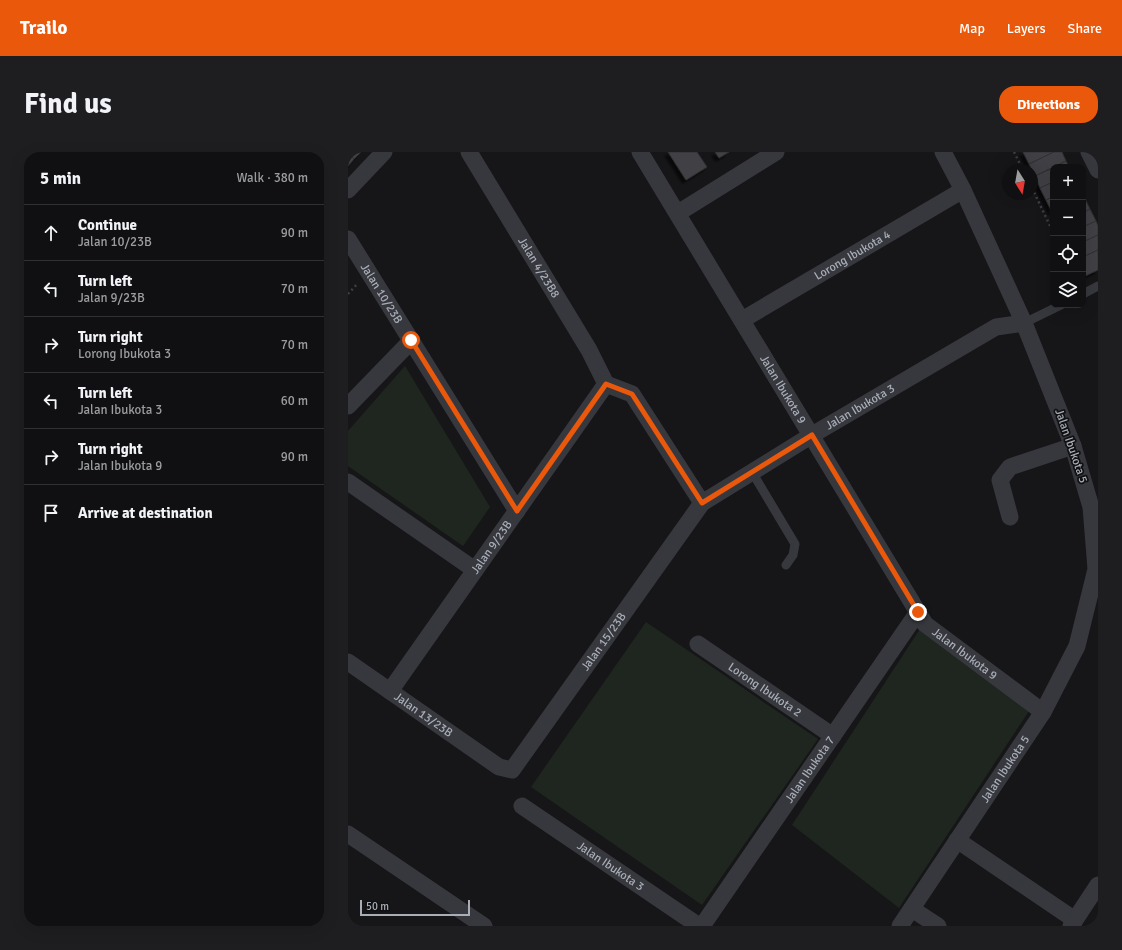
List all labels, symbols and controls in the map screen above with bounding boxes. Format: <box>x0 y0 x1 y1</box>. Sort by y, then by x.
text: Trailo <box>20 16 67 40</box>
text: Map <box>959 20 985 37</box>
text: Layers <box>1007 20 1046 37</box>
text: Share <box>1068 20 1102 37</box>
button: Directions <box>999 86 1098 123</box>
text: Find us <box>24 87 112 121</box>
north arrow <box>1002 164 1038 200</box>
map controls <box>1050 164 1086 308</box>
button: + <box>1050 164 1086 200</box>
text: 5 min <box>40 168 81 189</box>
text: Walk · 380 m <box>237 170 308 186</box>
button: − <box>1050 200 1086 236</box>
text: Continue <box>78 216 137 234</box>
icon: ahead <box>40 222 62 244</box>
text: 90 m <box>281 225 308 241</box>
street label: Lorong Ibukota 4 <box>811 227 894 283</box>
text: Jalan 10/23B <box>78 234 152 250</box>
street label: Jalan 4/23B8 <box>515 234 563 301</box>
button: locate <box>1050 236 1086 272</box>
street label: Jalan 10/23B <box>357 260 406 326</box>
text: Turn left <box>78 272 132 290</box>
button: layers <box>1050 272 1086 308</box>
icon: left <box>40 278 62 300</box>
text: 70 m <box>281 281 308 297</box>
text: Jalan 9/23B <box>78 290 145 306</box>
text: Turn right <box>78 328 143 346</box>
route start <box>402 331 420 349</box>
icon: right <box>40 334 62 356</box>
text: 70 m <box>281 337 308 353</box>
text: Lorong Ibukota 3 <box>78 346 171 362</box>
street label: Jalan Ibukota 9 <box>757 352 810 426</box>
street label: Jalan Ibukota 3 <box>823 381 897 433</box>
text: Turn left <box>78 384 132 402</box>
icon: left <box>40 390 62 412</box>
text: 60 m <box>281 393 308 409</box>
text: Jalan Ibukota 3 <box>78 402 162 418</box>
street label: Jalan Ibukota 5 <box>1051 407 1091 485</box>
text: Turn right <box>78 440 143 458</box>
icon: right <box>40 446 62 468</box>
text: 90 m <box>281 449 308 465</box>
text: Jalan Ibukota 9 <box>78 458 162 474</box>
icon: arrive <box>40 502 62 524</box>
text: Arrive at destination <box>78 504 213 522</box>
street label: Jalan 9/23B <box>467 517 515 577</box>
route end <box>909 603 927 621</box>
street label: Jalan 15/23B <box>578 609 629 674</box>
street label: Jalan Ibukota 9 <box>929 624 1000 683</box>
street label: Lorong Ibukota 2 <box>725 659 805 720</box>
street label: Jalan 13/23B <box>391 689 456 740</box>
street label: Jalan Ibukota 5 <box>977 732 1033 805</box>
street label: Jalan Ibukota 7 <box>781 733 838 806</box>
street label: Jalan Ibukota 3 <box>574 838 647 894</box>
scale bar <box>360 898 470 917</box>
text: 50 m <box>366 900 389 913</box>

